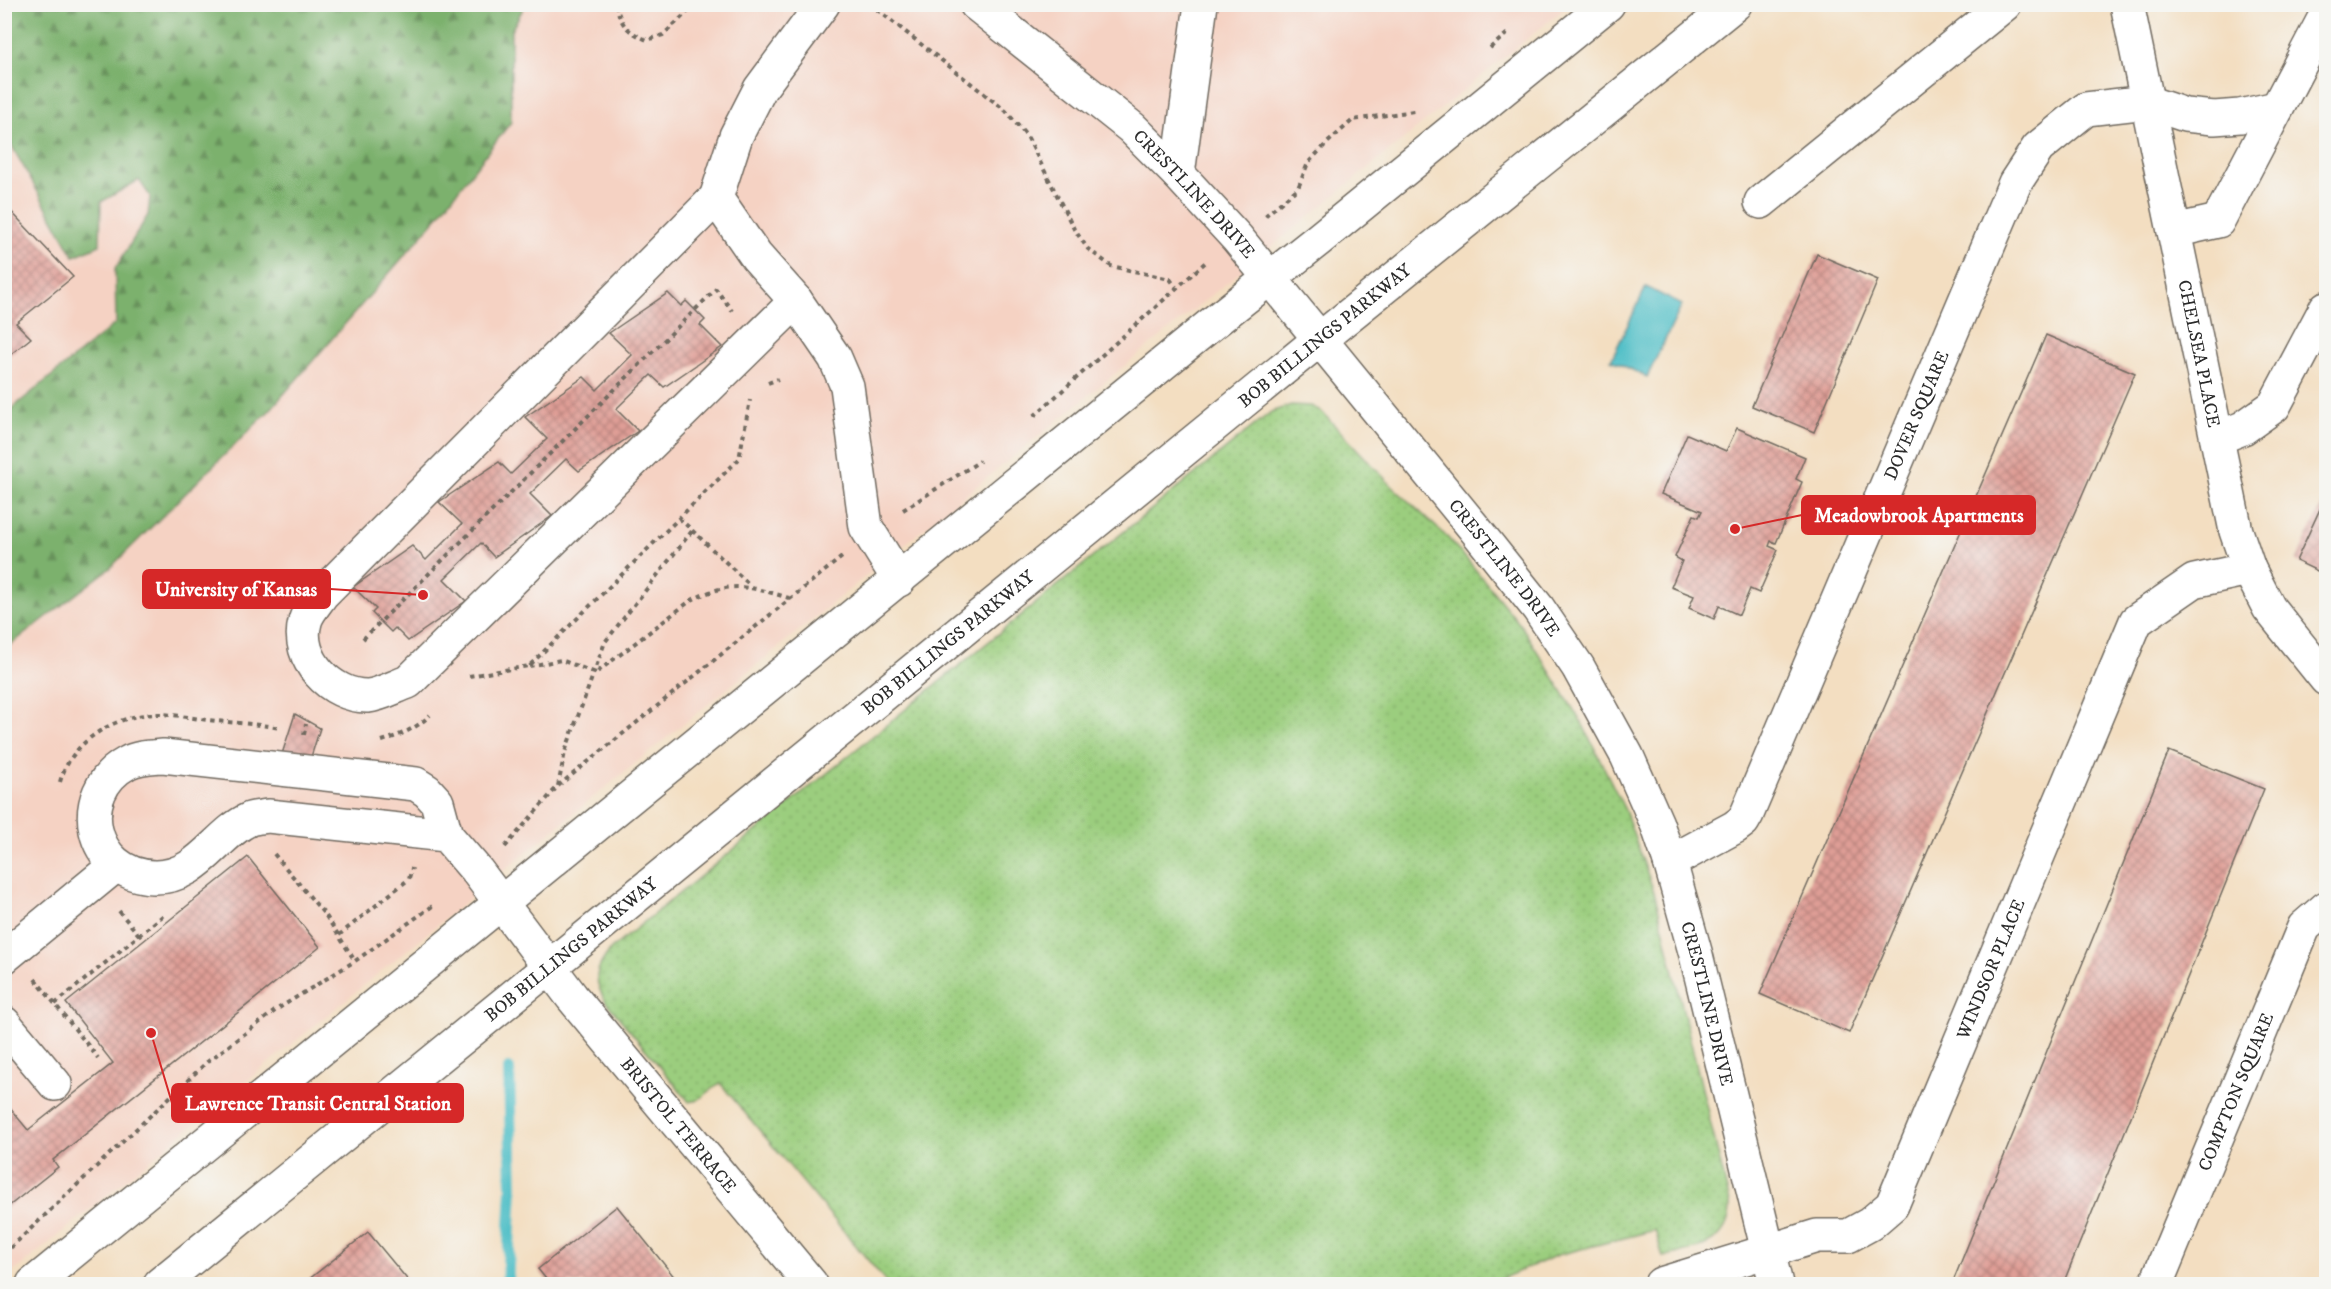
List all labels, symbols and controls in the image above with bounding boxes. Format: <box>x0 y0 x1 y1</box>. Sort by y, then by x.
street label: CRESTLINE DRIVE <box>1128 126 1259 263</box>
street label: BOB BILLINGS PARKWAY <box>1234 259 1417 413</box>
street label: CHELSEA PLACE <box>2172 278 2224 430</box>
street label: DOVER SQUARE <box>1880 348 1954 484</box>
street label: CRESTLINE DRIVE <box>1443 495 1564 641</box>
callout: Meadowbrook Apartments <box>1802 496 2035 534</box>
text: Meadowbrook Apartments <box>1814 504 2024 529</box>
street label: BOB BILLINGS PARKWAY <box>858 566 1040 720</box>
callout: University of Kansas <box>143 570 330 608</box>
text: University of Kansas <box>155 578 317 603</box>
street label: BOB BILLINGS PARKWAY <box>481 873 663 1027</box>
street label: WINDSOR PLACE <box>1952 896 2031 1044</box>
street label: CRESTLINE DRIVE <box>1675 919 1737 1088</box>
street label: COMPTON SQUARE <box>2194 1010 2279 1175</box>
street label: BRISTOL TERRACE <box>615 1054 741 1198</box>
callout: Lawrence Transit Central Station <box>172 1084 463 1122</box>
text: Lawrence Transit Central Station <box>185 1092 452 1117</box>

